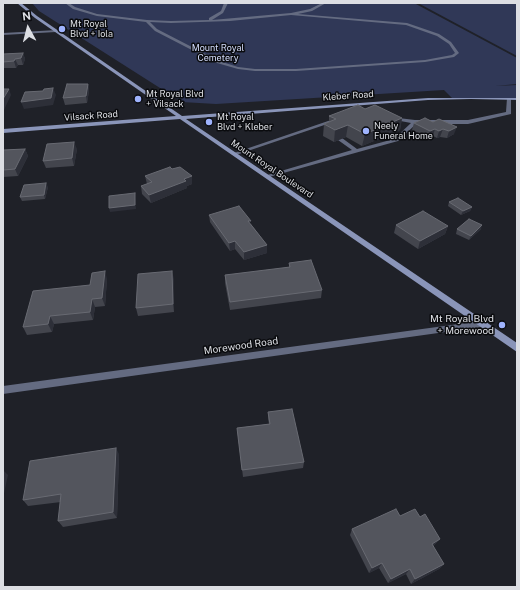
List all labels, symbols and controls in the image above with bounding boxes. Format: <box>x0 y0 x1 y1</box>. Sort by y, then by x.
north arrow <box>8 8 48 48</box>
text: N <box>22 10 32 23</box>
place label: Mt Royal Blvd + Iola <box>70 19 113 40</box>
marker: Mt Royal Blvd + Iola <box>57 24 67 34</box>
park label: Mount Royal Cemetery <box>192 43 244 64</box>
place label: Mt Royal Blvd + Vilsack <box>146 89 204 110</box>
street label: Kleber Road <box>322 89 374 103</box>
marker: Mt Royal Blvd + Vilsack <box>133 94 143 104</box>
street label: Vilsack Road <box>64 109 118 123</box>
place label: Mt Royal Blvd + Kleber <box>217 112 272 133</box>
marker: Mt Royal Blvd + Kleber <box>204 117 214 127</box>
place label: Neely Funeral Home <box>374 121 433 142</box>
marker: Neely Funeral Home <box>361 126 371 136</box>
street label: Mount Royal Boulevard <box>229 137 315 201</box>
place label: Mt Royal Blvd + Morewood <box>430 313 494 336</box>
marker: Mt Royal Blvd + Morewood <box>497 320 507 330</box>
street label: Morewood Road <box>203 335 279 357</box>

